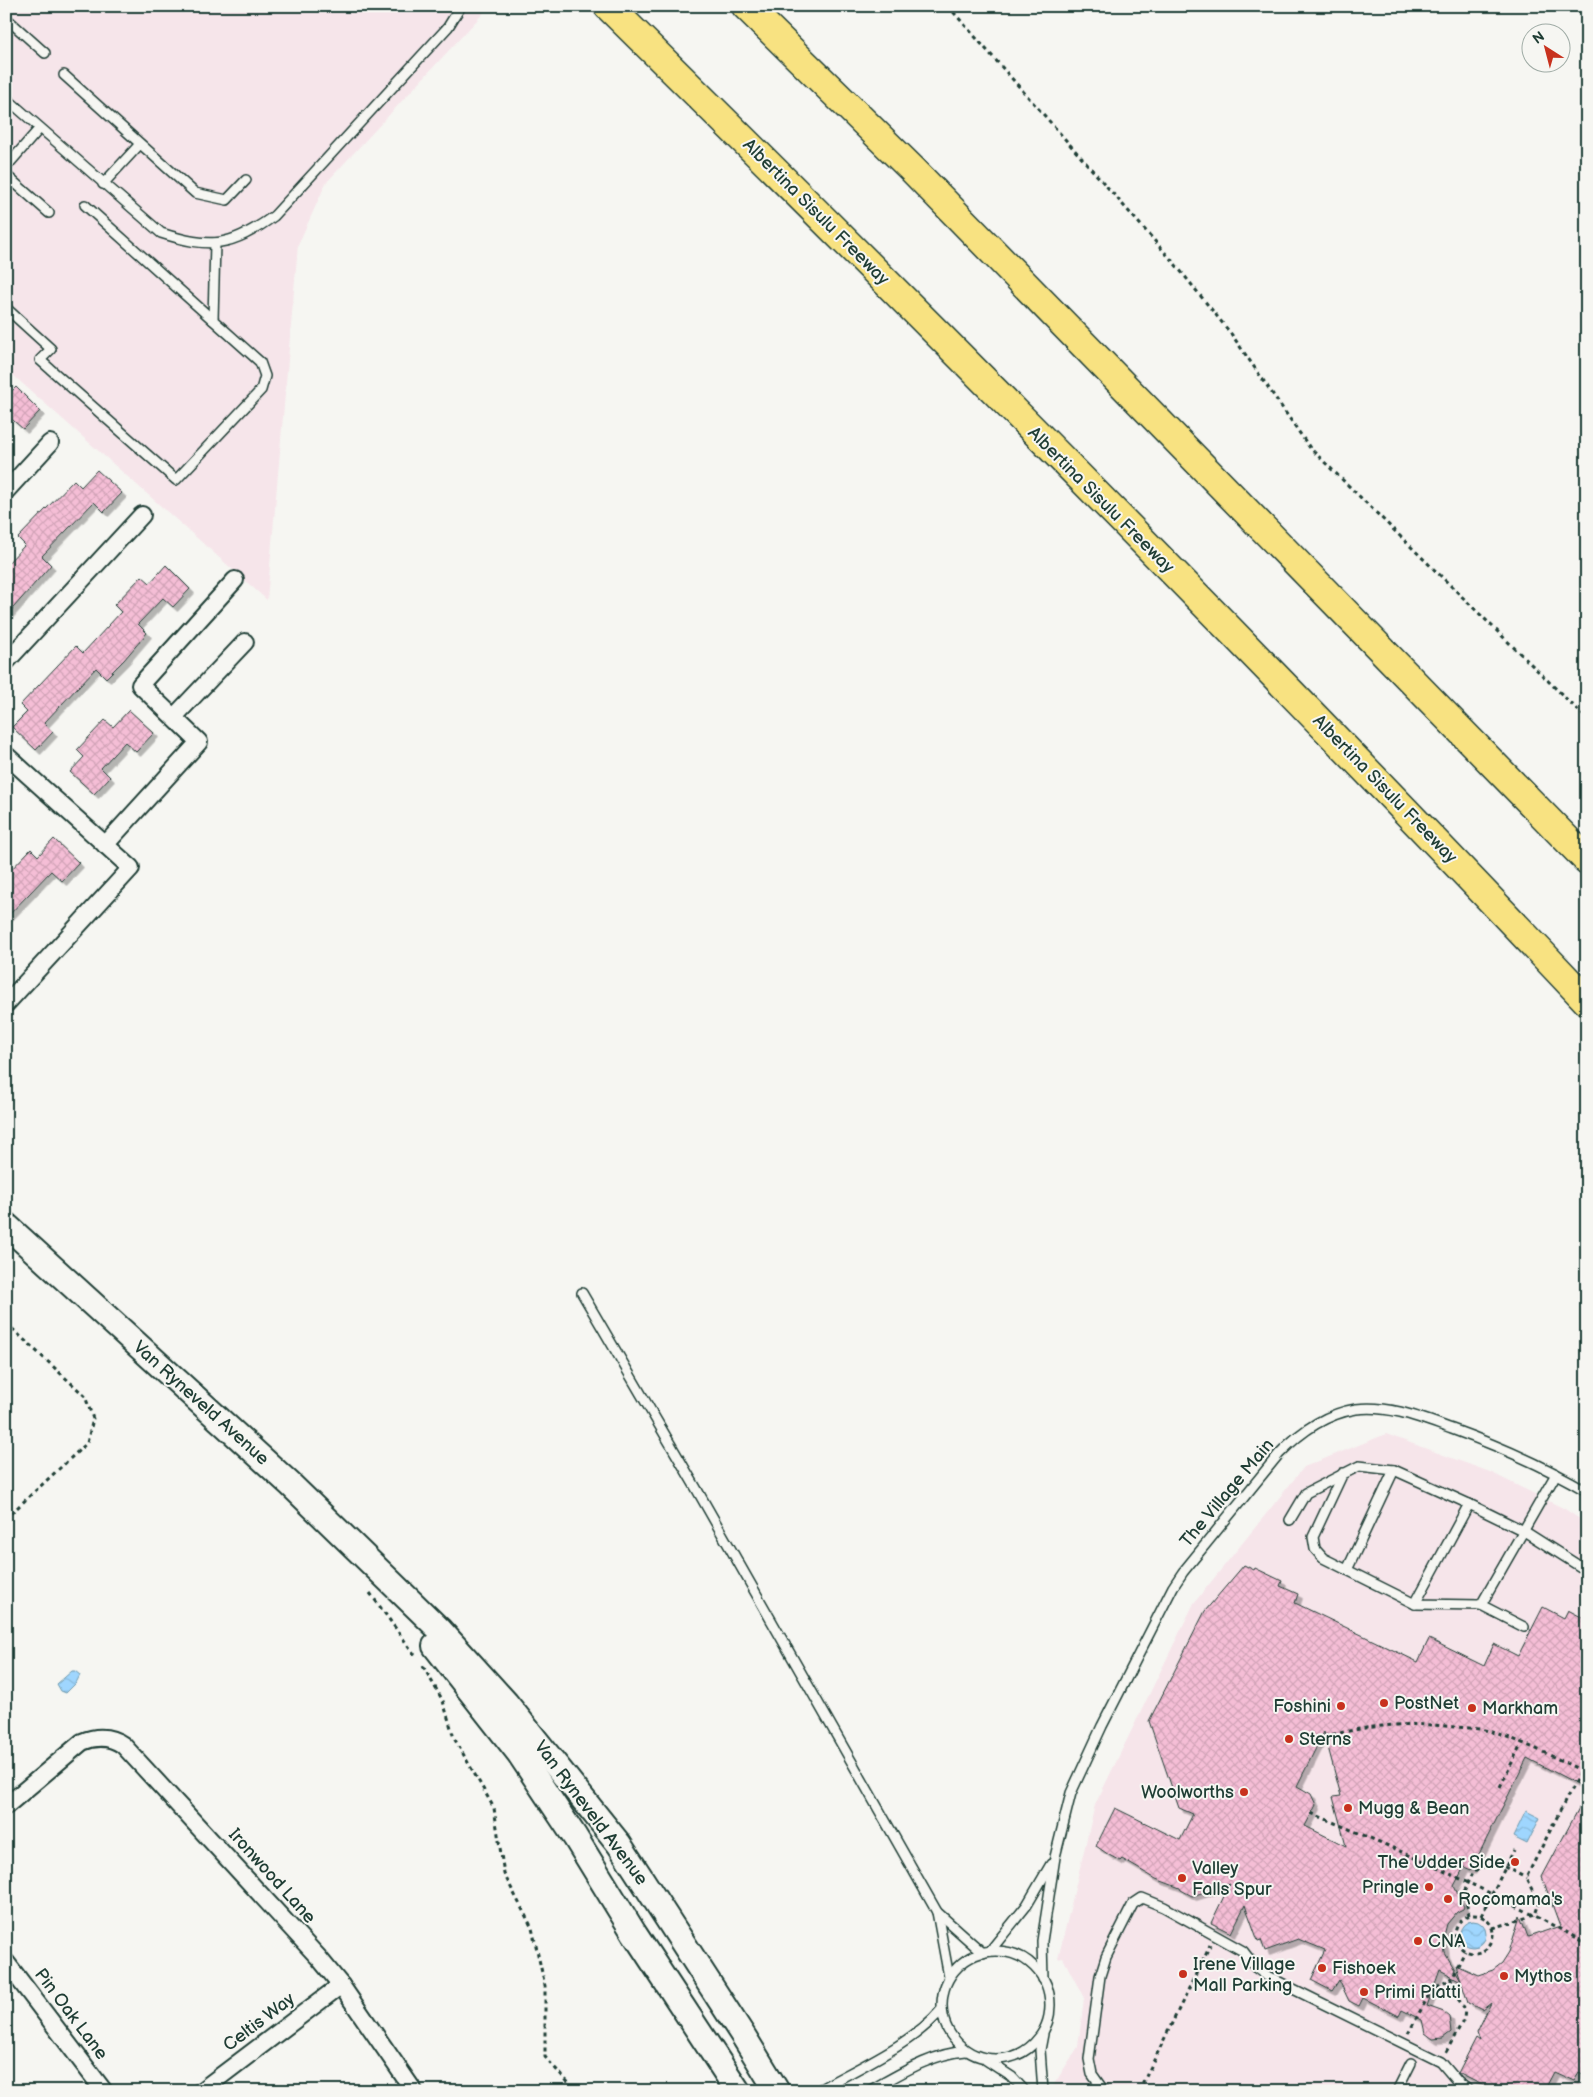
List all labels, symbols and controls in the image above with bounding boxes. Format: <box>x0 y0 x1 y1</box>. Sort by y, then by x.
north arrow <box>1520 22 1570 72</box>
text: N <box>1529 28 1548 48</box>
street label: Albertina Sisulu Freeway <box>738 134 894 290</box>
street label: Albertina Sisulu Freeway <box>1023 422 1179 578</box>
street label: Albertina Sisulu Freeway <box>1308 710 1462 868</box>
street label: Van Ryneveld Avenue <box>129 1337 273 1470</box>
street label: The Village Main <box>1176 1435 1278 1551</box>
place label: PostNet <box>1394 1693 1459 1714</box>
place label: Foshini <box>1273 1696 1331 1717</box>
marker: PostNet <box>1378 1697 1390 1709</box>
place label: Markham <box>1482 1698 1558 1719</box>
marker: Foshini <box>1335 1700 1347 1712</box>
marker: Markham <box>1466 1702 1478 1714</box>
place label: Sterns <box>1299 1729 1351 1750</box>
marker: Sterns <box>1283 1733 1295 1745</box>
street label: Van Ryneveld Avenue <box>530 1737 652 1890</box>
place label: Woolworths <box>1141 1782 1234 1803</box>
marker: Woolworths <box>1238 1786 1250 1798</box>
place label: Mugg & Bean <box>1358 1798 1469 1819</box>
marker: Mugg & Bean <box>1342 1802 1354 1814</box>
street label: Ironwood Lane <box>224 1824 320 1928</box>
place label: The Udder Side <box>1378 1852 1505 1873</box>
marker: The Udder Side <box>1509 1856 1521 1868</box>
place label: Valley Falls Spur <box>1192 1858 1272 1900</box>
marker: Valley Falls Spur <box>1176 1872 1188 1884</box>
place label: Pringle <box>1362 1877 1419 1898</box>
marker: Pringle <box>1423 1881 1435 1893</box>
place label: Rocomama's <box>1458 1889 1563 1910</box>
marker: Rocomama's <box>1442 1893 1454 1905</box>
place label: CNA <box>1428 1931 1465 1952</box>
marker: CNA <box>1412 1935 1424 1947</box>
place label: Irene Village Mall Parking <box>1193 1954 1295 1996</box>
place label: Fishoek <box>1332 1958 1396 1979</box>
marker: Fishoek <box>1316 1962 1328 1974</box>
street label: Pin Oak Lane <box>30 1964 112 2064</box>
place label: Mythos <box>1514 1966 1572 1987</box>
marker: Irene Village Mall Parking <box>1177 1968 1189 1980</box>
marker: Mythos <box>1498 1970 1510 1982</box>
place label: Primi Piatti <box>1374 1982 1461 2003</box>
marker: Primi Piatti <box>1358 1986 1370 1998</box>
street label: Celtis Way <box>219 1988 300 2056</box>

